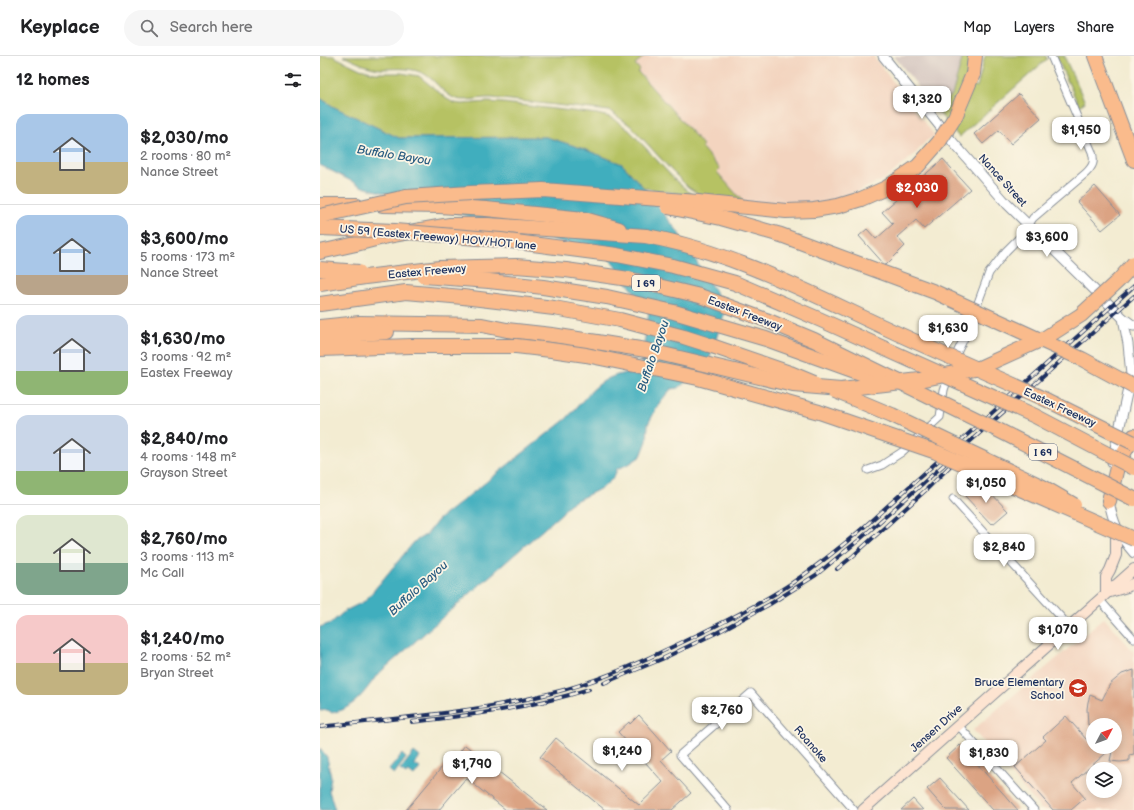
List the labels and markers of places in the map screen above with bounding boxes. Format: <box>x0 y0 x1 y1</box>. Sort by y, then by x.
pin: $1,320 <box>889 86 955 120</box>
pin: $1,950 <box>1048 117 1114 151</box>
pin: $2,030 <box>884 175 950 209</box>
pin: $3,600 <box>1014 224 1080 258</box>
pin: $1,630 <box>915 315 981 349</box>
pin: $1,050 <box>953 470 1019 504</box>
pin: $2,840 <box>971 534 1037 568</box>
pin: $1,070 <box>1025 617 1091 651</box>
place label: Bruce Elementary School <box>974 676 1064 702</box>
school or university icon: Bruce Elementary School <box>1067 677 1089 699</box>
pin: $2,760 <box>689 697 755 731</box>
pin: $1,240 <box>589 738 655 772</box>
pin: $1,830 <box>956 740 1022 774</box>
pin: $1,790 <box>439 751 505 785</box>

